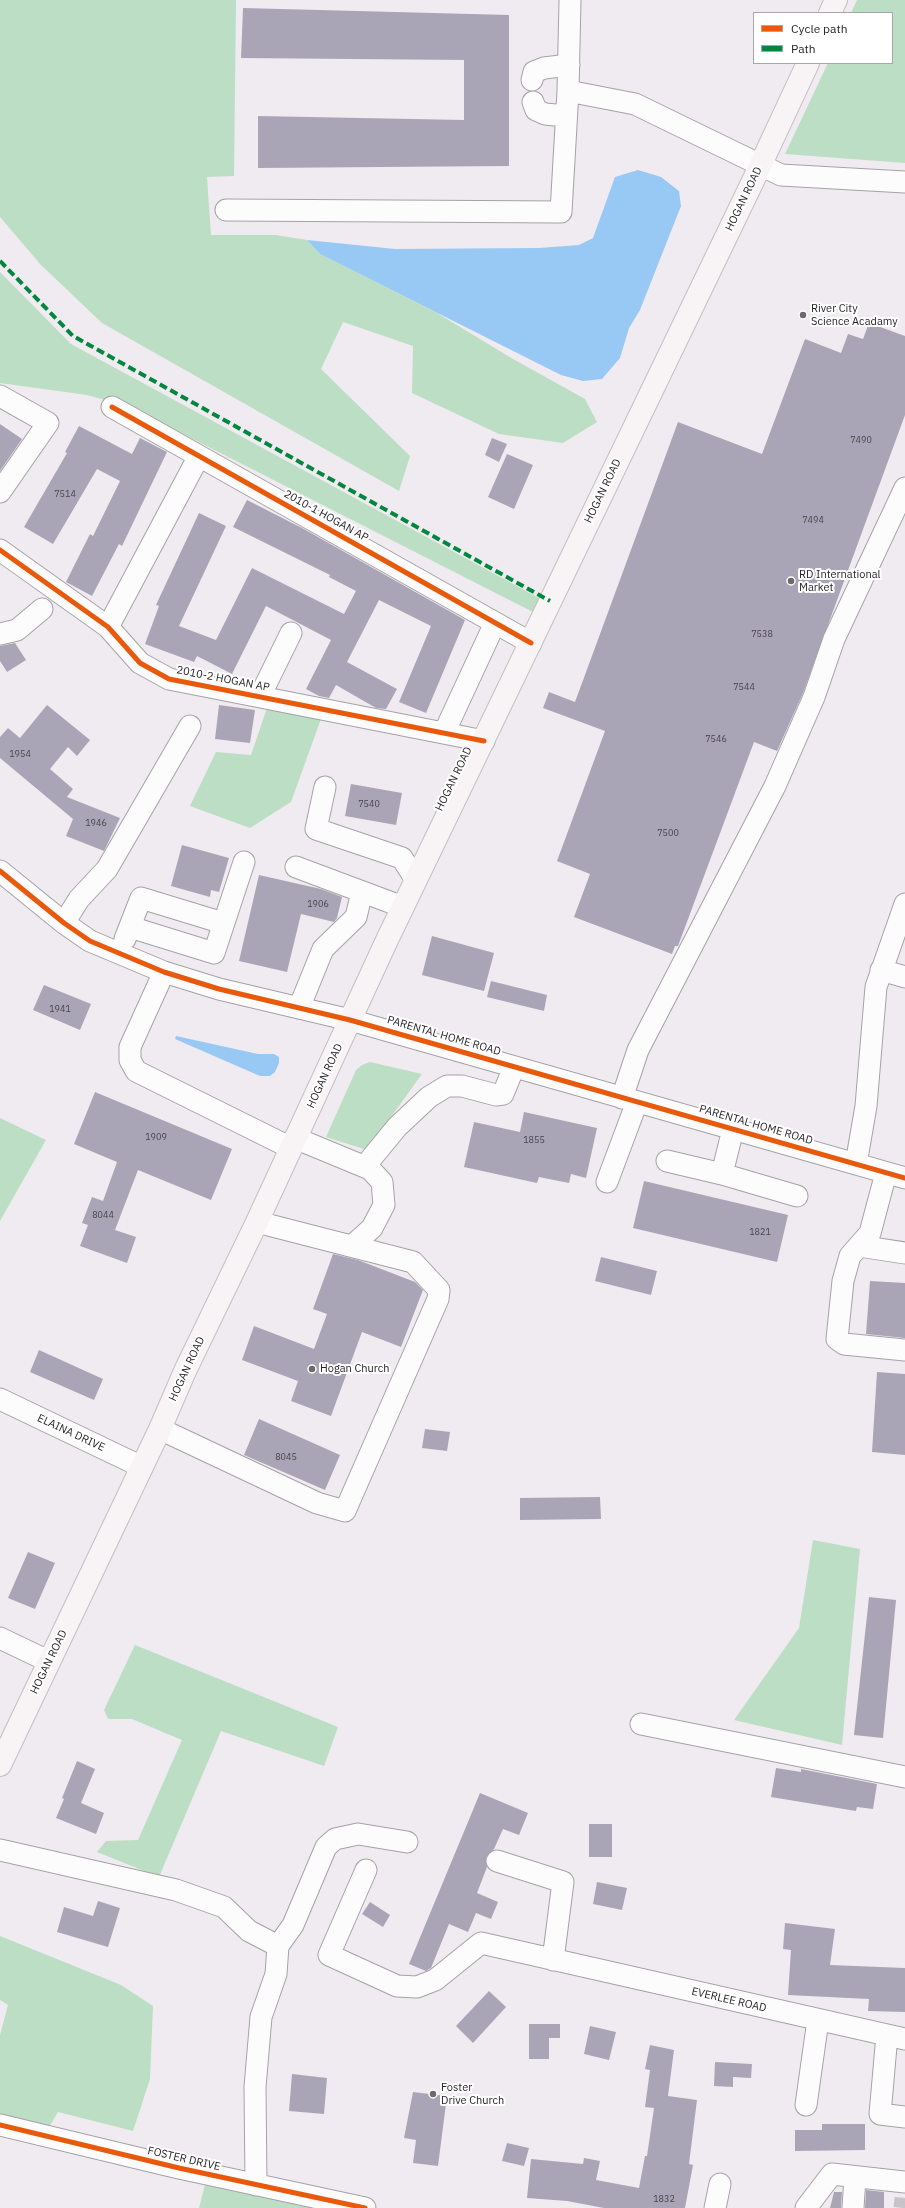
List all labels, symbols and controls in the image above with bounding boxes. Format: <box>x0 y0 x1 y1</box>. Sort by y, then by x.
legend <box>753 12 893 64</box>
text: Cycle path <box>791 21 848 36</box>
text: Path <box>791 41 816 56</box>
street label: HOGAN ROAD <box>723 165 765 233</box>
place label: River City Science Acadamy <box>811 302 898 328</box>
marker: River City Science Acadamy <box>798 310 808 320</box>
house number: 7490 <box>850 435 872 445</box>
street label: HOGAN ROAD <box>582 457 624 525</box>
street label: 2010-1 HOGAN AP <box>282 487 370 545</box>
house number: 7514 <box>54 489 76 499</box>
house number: 7494 <box>802 515 824 525</box>
place label: RD International Market <box>799 568 881 594</box>
marker: RD International Market <box>786 576 796 586</box>
house number: 7538 <box>751 629 773 639</box>
street label: 2010-2 HOGAN AP <box>175 664 271 694</box>
house number: 7544 <box>733 682 755 692</box>
house number: 7546 <box>705 734 727 744</box>
street label: HOGAN ROAD <box>433 745 475 813</box>
house number: 1954 <box>9 749 31 759</box>
house number: 7540 <box>358 799 380 809</box>
house number: 1946 <box>85 818 107 828</box>
house number: 7500 <box>657 828 679 838</box>
house number: 1906 <box>307 899 329 909</box>
house number: 1941 <box>49 1004 71 1014</box>
street label: PARENTAL HOME ROAD <box>386 1013 502 1059</box>
street label: HOGAN ROAD <box>304 1042 346 1110</box>
street label: PARENTAL HOME ROAD <box>698 1102 814 1148</box>
house number: 1909 <box>145 1132 167 1142</box>
house number: 1855 <box>523 1135 545 1145</box>
house number: 8044 <box>92 1210 114 1220</box>
house number: 1821 <box>749 1227 771 1237</box>
street label: HOGAN ROAD <box>166 1335 208 1403</box>
place label: Hogan Church <box>320 1362 390 1376</box>
marker: Hogan Church <box>307 1364 317 1374</box>
street label: ELAINA DRIVE <box>35 1412 107 1454</box>
house number: 8045 <box>275 1452 297 1462</box>
street label: HOGAN ROAD <box>28 1628 70 1696</box>
street label: EVERLEE ROAD <box>690 1985 768 2015</box>
place label: Foster Drive Church <box>441 2081 504 2107</box>
marker: Foster Drive Church <box>428 2089 438 2099</box>
street label: FOSTER DRIVE <box>146 2144 222 2174</box>
house number: 1832 <box>653 2194 675 2204</box>

